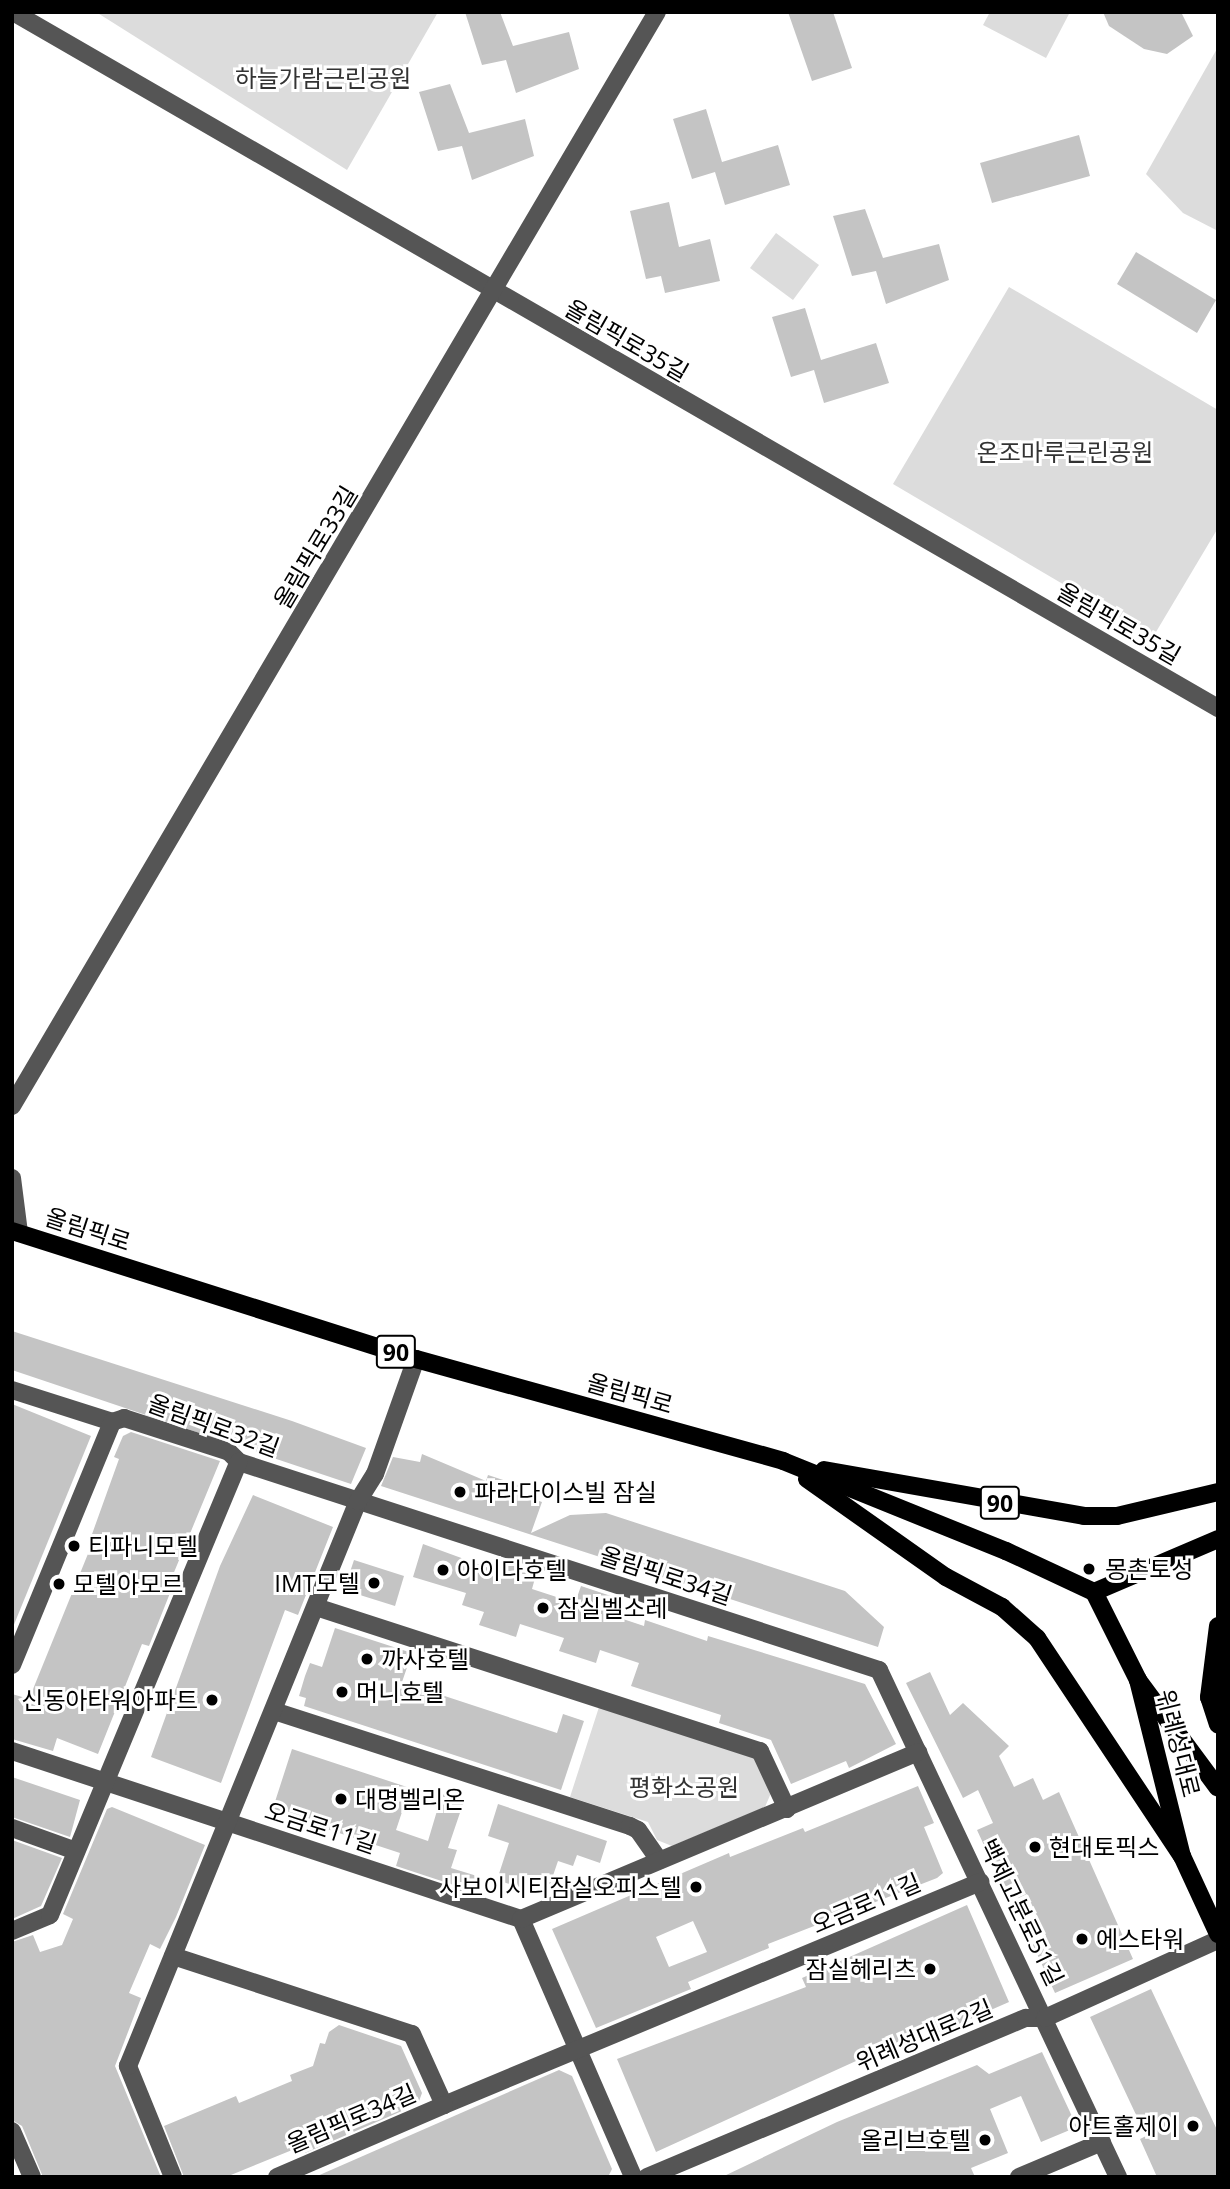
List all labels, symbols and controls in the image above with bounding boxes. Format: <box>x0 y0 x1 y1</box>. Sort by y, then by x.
park label: 하늘가람근린공원 <box>235 64 411 92</box>
street label: 올림픽로35길 <box>560 293 694 387</box>
park label: 온조마루근린공원 <box>977 438 1153 466</box>
street label: 올림픽로33길 <box>267 481 363 613</box>
street label: 올림픽로35길 <box>1052 576 1186 670</box>
street label: 올림픽로 <box>42 1202 134 1256</box>
road number: 90 <box>375 1332 417 1372</box>
street label: 올림픽로 <box>584 1367 676 1419</box>
street label: 올림픽로32길 <box>144 1388 284 1462</box>
place label: 파라다이스빌 잠실 <box>474 1478 657 1506</box>
marker: 파라다이스빌 잠실 <box>452 1484 468 1500</box>
road number: 90 <box>979 1484 1021 1522</box>
place label: 티파니모텔 <box>88 1532 198 1560</box>
marker: 티파니모텔 <box>66 1538 82 1554</box>
street label: 올림픽로34길 <box>596 1540 736 1610</box>
place label: 몽촌토성 <box>1105 1555 1193 1583</box>
place label: 아이다호텔 <box>457 1556 567 1584</box>
marker: 몽촌토성 <box>1079 1559 1099 1579</box>
marker: 아이다호텔 <box>435 1562 451 1578</box>
place label: IMT모텔 <box>274 1569 360 1597</box>
place label: 모텔아모르 <box>73 1570 183 1598</box>
marker: IMT모텔 <box>366 1575 382 1591</box>
marker: 모텔아모르 <box>51 1576 67 1592</box>
place label: 잠실벨소레 <box>557 1594 667 1622</box>
marker: 잠실벨소레 <box>535 1600 551 1616</box>
place label: 까사호텔 <box>381 1645 469 1673</box>
marker: 까사호텔 <box>359 1651 375 1667</box>
place label: 머니호텔 <box>356 1678 444 1706</box>
marker: 머니호텔 <box>334 1684 350 1700</box>
place label: 신동아타워아파트 <box>21 1686 198 1714</box>
street label: 위례성대로 <box>1152 1686 1206 1800</box>
marker: 신동아타워아파트 <box>204 1692 220 1708</box>
park label: 평화소공원 <box>629 1773 739 1801</box>
place label: 대명벨리온 <box>355 1785 465 1813</box>
marker: 대명벨리온 <box>333 1791 349 1807</box>
street label: 오금로11길 <box>262 1795 380 1859</box>
place label: 현대토픽스 <box>1049 1833 1159 1861</box>
street label: 백제고분로51길 <box>974 1834 1070 1990</box>
marker: 현대토픽스 <box>1027 1839 1043 1855</box>
street label: 오금로11길 <box>807 1867 925 1939</box>
place label: 사보이시티잠실오피스텔 <box>439 1873 682 1901</box>
marker: 사보이시티잠실오피스텔 <box>688 1879 704 1895</box>
place label: 에스타워 <box>1096 1925 1184 1953</box>
marker: 에스타워 <box>1074 1931 1090 1947</box>
place label: 잠실헤리츠 <box>806 1955 916 1983</box>
marker: 잠실헤리츠 <box>922 1961 938 1977</box>
street label: 위례성대로2길 <box>851 1993 997 2077</box>
street label: 올림픽로34길 <box>282 2078 420 2158</box>
place label: 아트홀제이 <box>1069 2112 1179 2140</box>
marker: 아트홀제이 <box>1185 2118 1201 2134</box>
place label: 올리브호텔 <box>861 2126 971 2154</box>
marker: 올리브호텔 <box>977 2132 993 2148</box>

